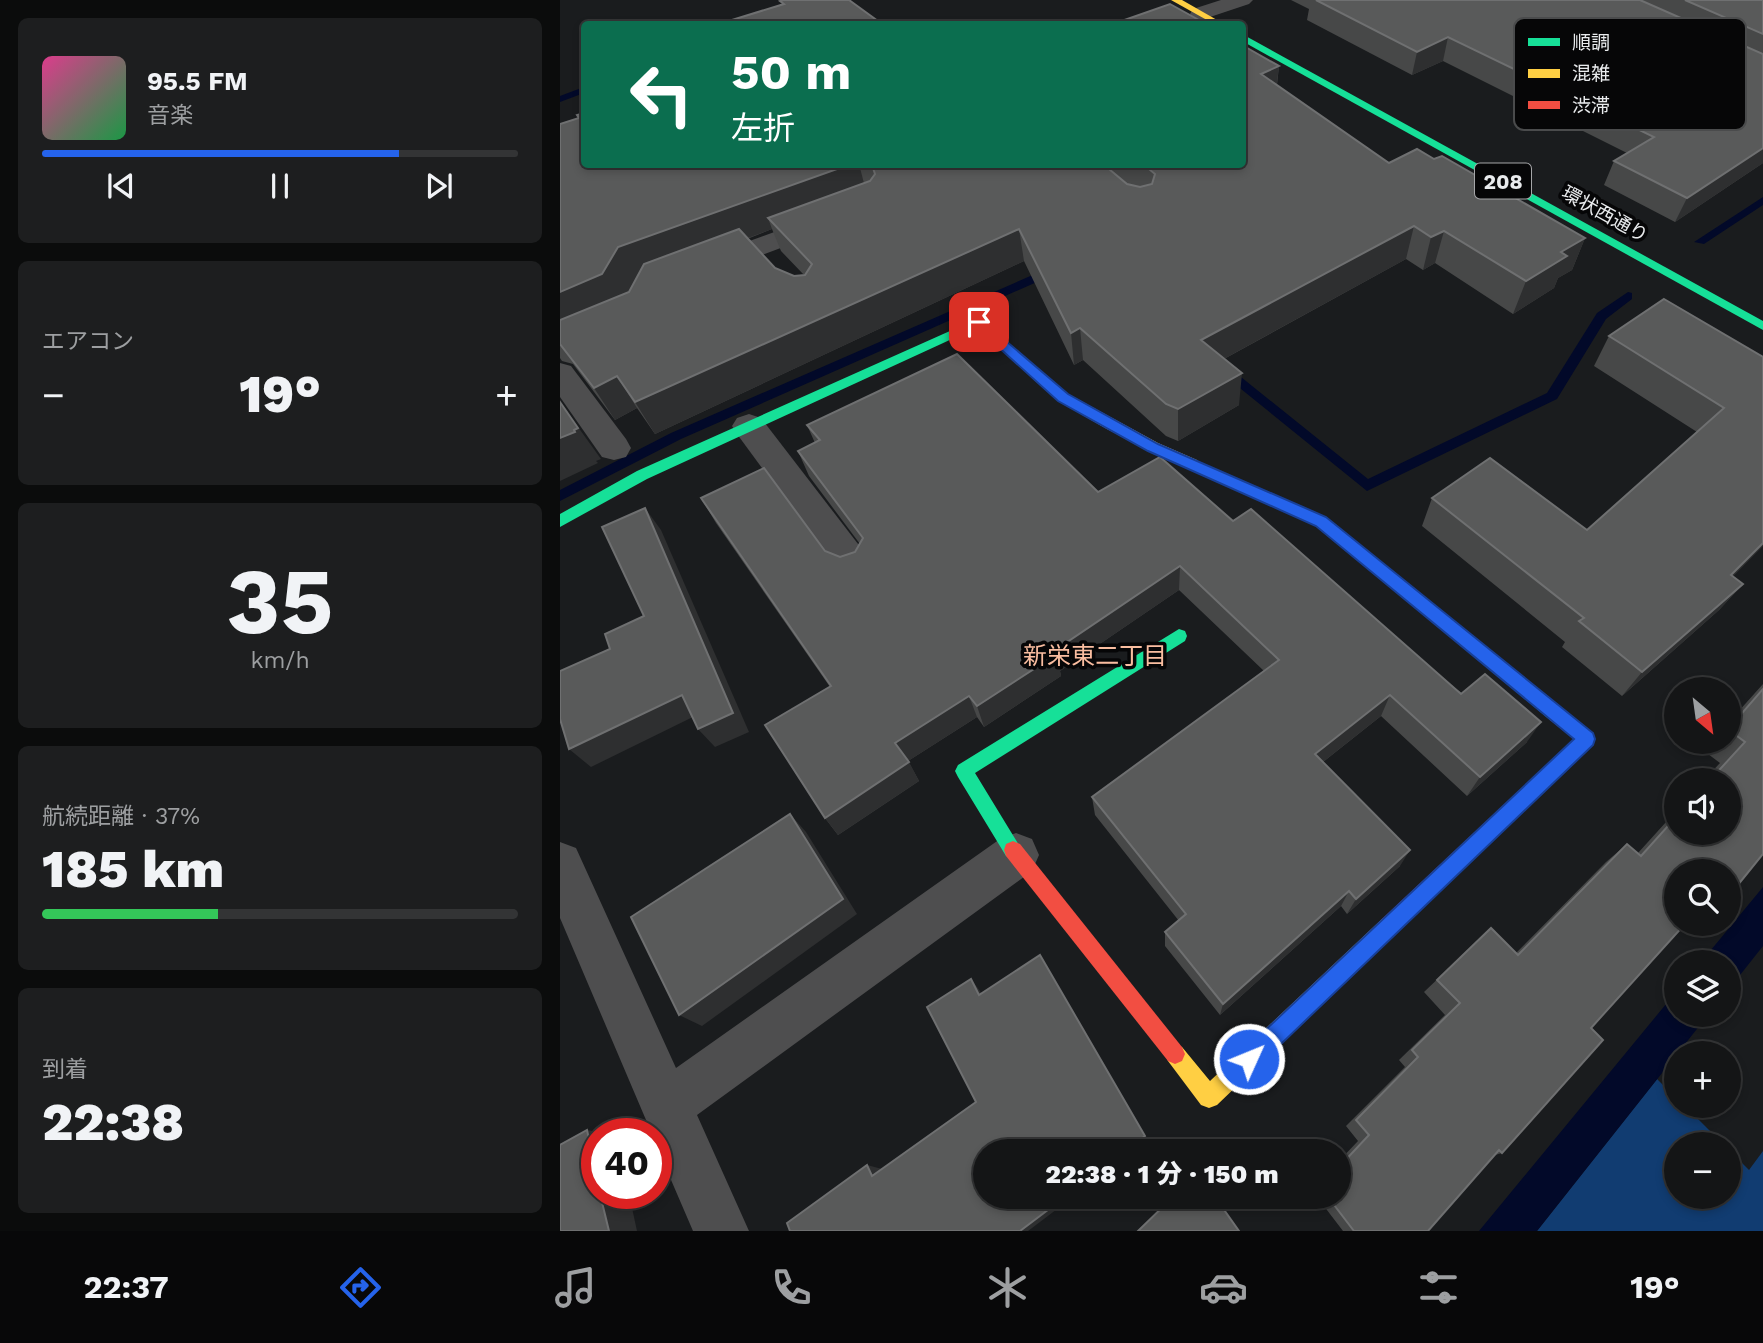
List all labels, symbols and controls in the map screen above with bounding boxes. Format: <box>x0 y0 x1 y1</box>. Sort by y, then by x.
legend <box>1514 18 1746 130</box>
text: 順調 <box>1572 31 1610 54</box>
text: 50 m <box>731 43 851 101</box>
icon: left <box>616 49 707 140</box>
text: 混雑 <box>1572 62 1610 85</box>
text: 95.5 FM <box>147 66 248 96</box>
text: 渋滞 <box>1572 94 1610 117</box>
text: 音楽 <box>147 102 193 129</box>
text: 左折 <box>731 109 795 147</box>
road number: 208 <box>1475 164 1531 198</box>
icon: previous <box>102 167 140 205</box>
icon: pause <box>261 167 299 205</box>
icon: next <box>420 167 458 205</box>
street label: 環状西通り <box>1558 181 1652 247</box>
pin <box>949 292 1009 352</box>
icon: arrive <box>960 303 998 341</box>
text: エアコン <box>42 328 134 355</box>
text: 19° <box>239 364 321 425</box>
text: − <box>42 373 65 417</box>
text: + <box>495 373 518 417</box>
text: 35 <box>226 548 334 655</box>
district label: 新栄東二丁目 <box>1023 642 1167 670</box>
text: km/h <box>250 647 310 674</box>
north arrow <box>1664 677 1741 754</box>
map controls <box>1664 677 1741 1209</box>
button: sound <box>1664 768 1741 845</box>
text: 航続距離 · 37% <box>42 803 200 830</box>
text: 185 km <box>42 839 224 900</box>
button: search <box>1664 859 1741 936</box>
button: layers <box>1664 950 1741 1027</box>
position arrow <box>1212 1022 1286 1096</box>
button: + <box>1664 1041 1741 1118</box>
text: 到着 <box>42 1056 88 1083</box>
text: 22:38 <box>42 1092 184 1153</box>
speed limit sign: 40 <box>581 1118 672 1209</box>
button: − <box>1664 1132 1741 1209</box>
text: 22:38 · 1 分 · 150 m <box>1045 1159 1279 1189</box>
icon: directions <box>336 1263 385 1312</box>
icon: music <box>551 1263 600 1312</box>
icon: phone <box>767 1263 816 1312</box>
icon: climate <box>983 1263 1032 1312</box>
icon: car <box>1199 1263 1248 1312</box>
icon: filters <box>1414 1263 1463 1312</box>
text: 22:37 <box>83 1268 169 1306</box>
text: 19° <box>1630 1268 1680 1306</box>

